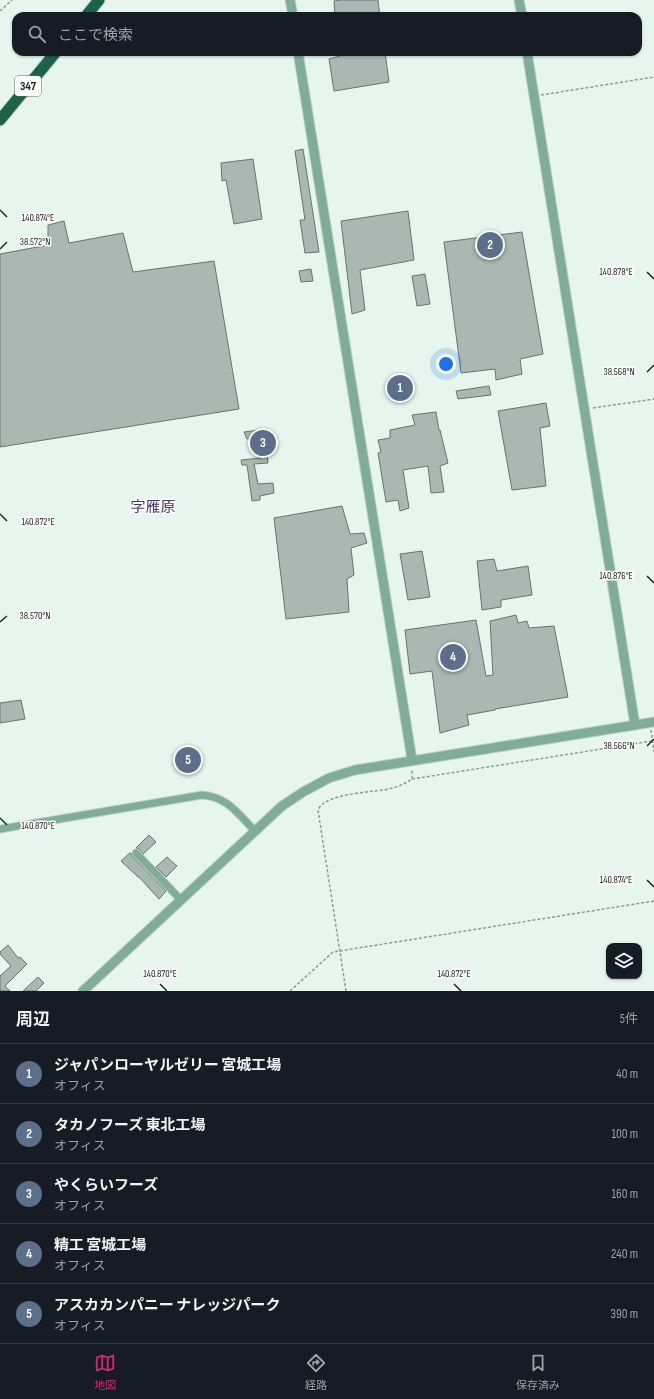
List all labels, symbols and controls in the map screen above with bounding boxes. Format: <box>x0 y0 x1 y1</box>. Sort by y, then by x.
search box <box>12 12 642 56</box>
icon: search <box>26 23 48 45</box>
text: ここで検索 <box>58 26 133 45</box>
road number: 347 <box>15 76 41 96</box>
text: 140.874°E <box>22 212 54 224</box>
pin: 2 <box>477 230 503 260</box>
text: 38.572°N <box>20 236 50 248</box>
text: 140.878°E <box>599 266 633 278</box>
your location <box>436 354 456 374</box>
text: 38.568°N <box>603 366 635 378</box>
pin: 1 <box>387 373 413 403</box>
pin: 3 <box>250 428 276 458</box>
district label: 字雁原 <box>130 498 176 517</box>
text: 140.872°E <box>21 516 55 528</box>
text: 140.876°E <box>599 570 633 582</box>
text: 38.570°N <box>20 610 50 622</box>
pin: 4 <box>440 642 466 672</box>
text: 38.566°N <box>603 740 635 752</box>
pin: 5 <box>175 745 201 775</box>
text: 140.870°E <box>21 820 55 832</box>
text: 140.874°E <box>600 874 632 886</box>
map controls <box>606 943 642 979</box>
button: layers <box>606 943 642 979</box>
text: 140.870°E <box>143 968 177 980</box>
text: 140.872°E <box>437 968 471 980</box>
text: 周辺 <box>16 1010 50 1030</box>
text: 5件 <box>620 1011 638 1027</box>
text: ジャパンローヤルゼリー 宮城工場 <box>54 1056 281 1075</box>
text: 1 <box>26 1066 32 1082</box>
text: 40 m <box>616 1066 638 1082</box>
text: オフィス <box>54 1078 106 1094</box>
text: タカノフーズ 東北工場 <box>54 1116 206 1135</box>
text: 2 <box>26 1126 32 1142</box>
text: 100 m <box>611 1126 638 1142</box>
text: オフィス <box>54 1138 106 1154</box>
text: やくらいフーズ <box>54 1176 158 1195</box>
text: 3 <box>26 1186 32 1202</box>
text: 160 m <box>612 1186 638 1202</box>
text: オフィス <box>54 1198 106 1214</box>
text: 精工 宮城工場 <box>54 1236 146 1255</box>
text: 4 <box>26 1246 32 1262</box>
text: 240 m <box>611 1246 638 1262</box>
text: オフィス <box>54 1258 106 1274</box>
text: アスカカンパニー ナレッジパーク <box>54 1296 280 1315</box>
text: 5 <box>26 1306 32 1322</box>
text: 390 m <box>611 1306 638 1322</box>
text: オフィス <box>54 1318 106 1334</box>
tab: 地図 <box>94 1352 116 1392</box>
tab: 経路 <box>305 1352 327 1392</box>
tab: 保存済み <box>516 1352 560 1392</box>

